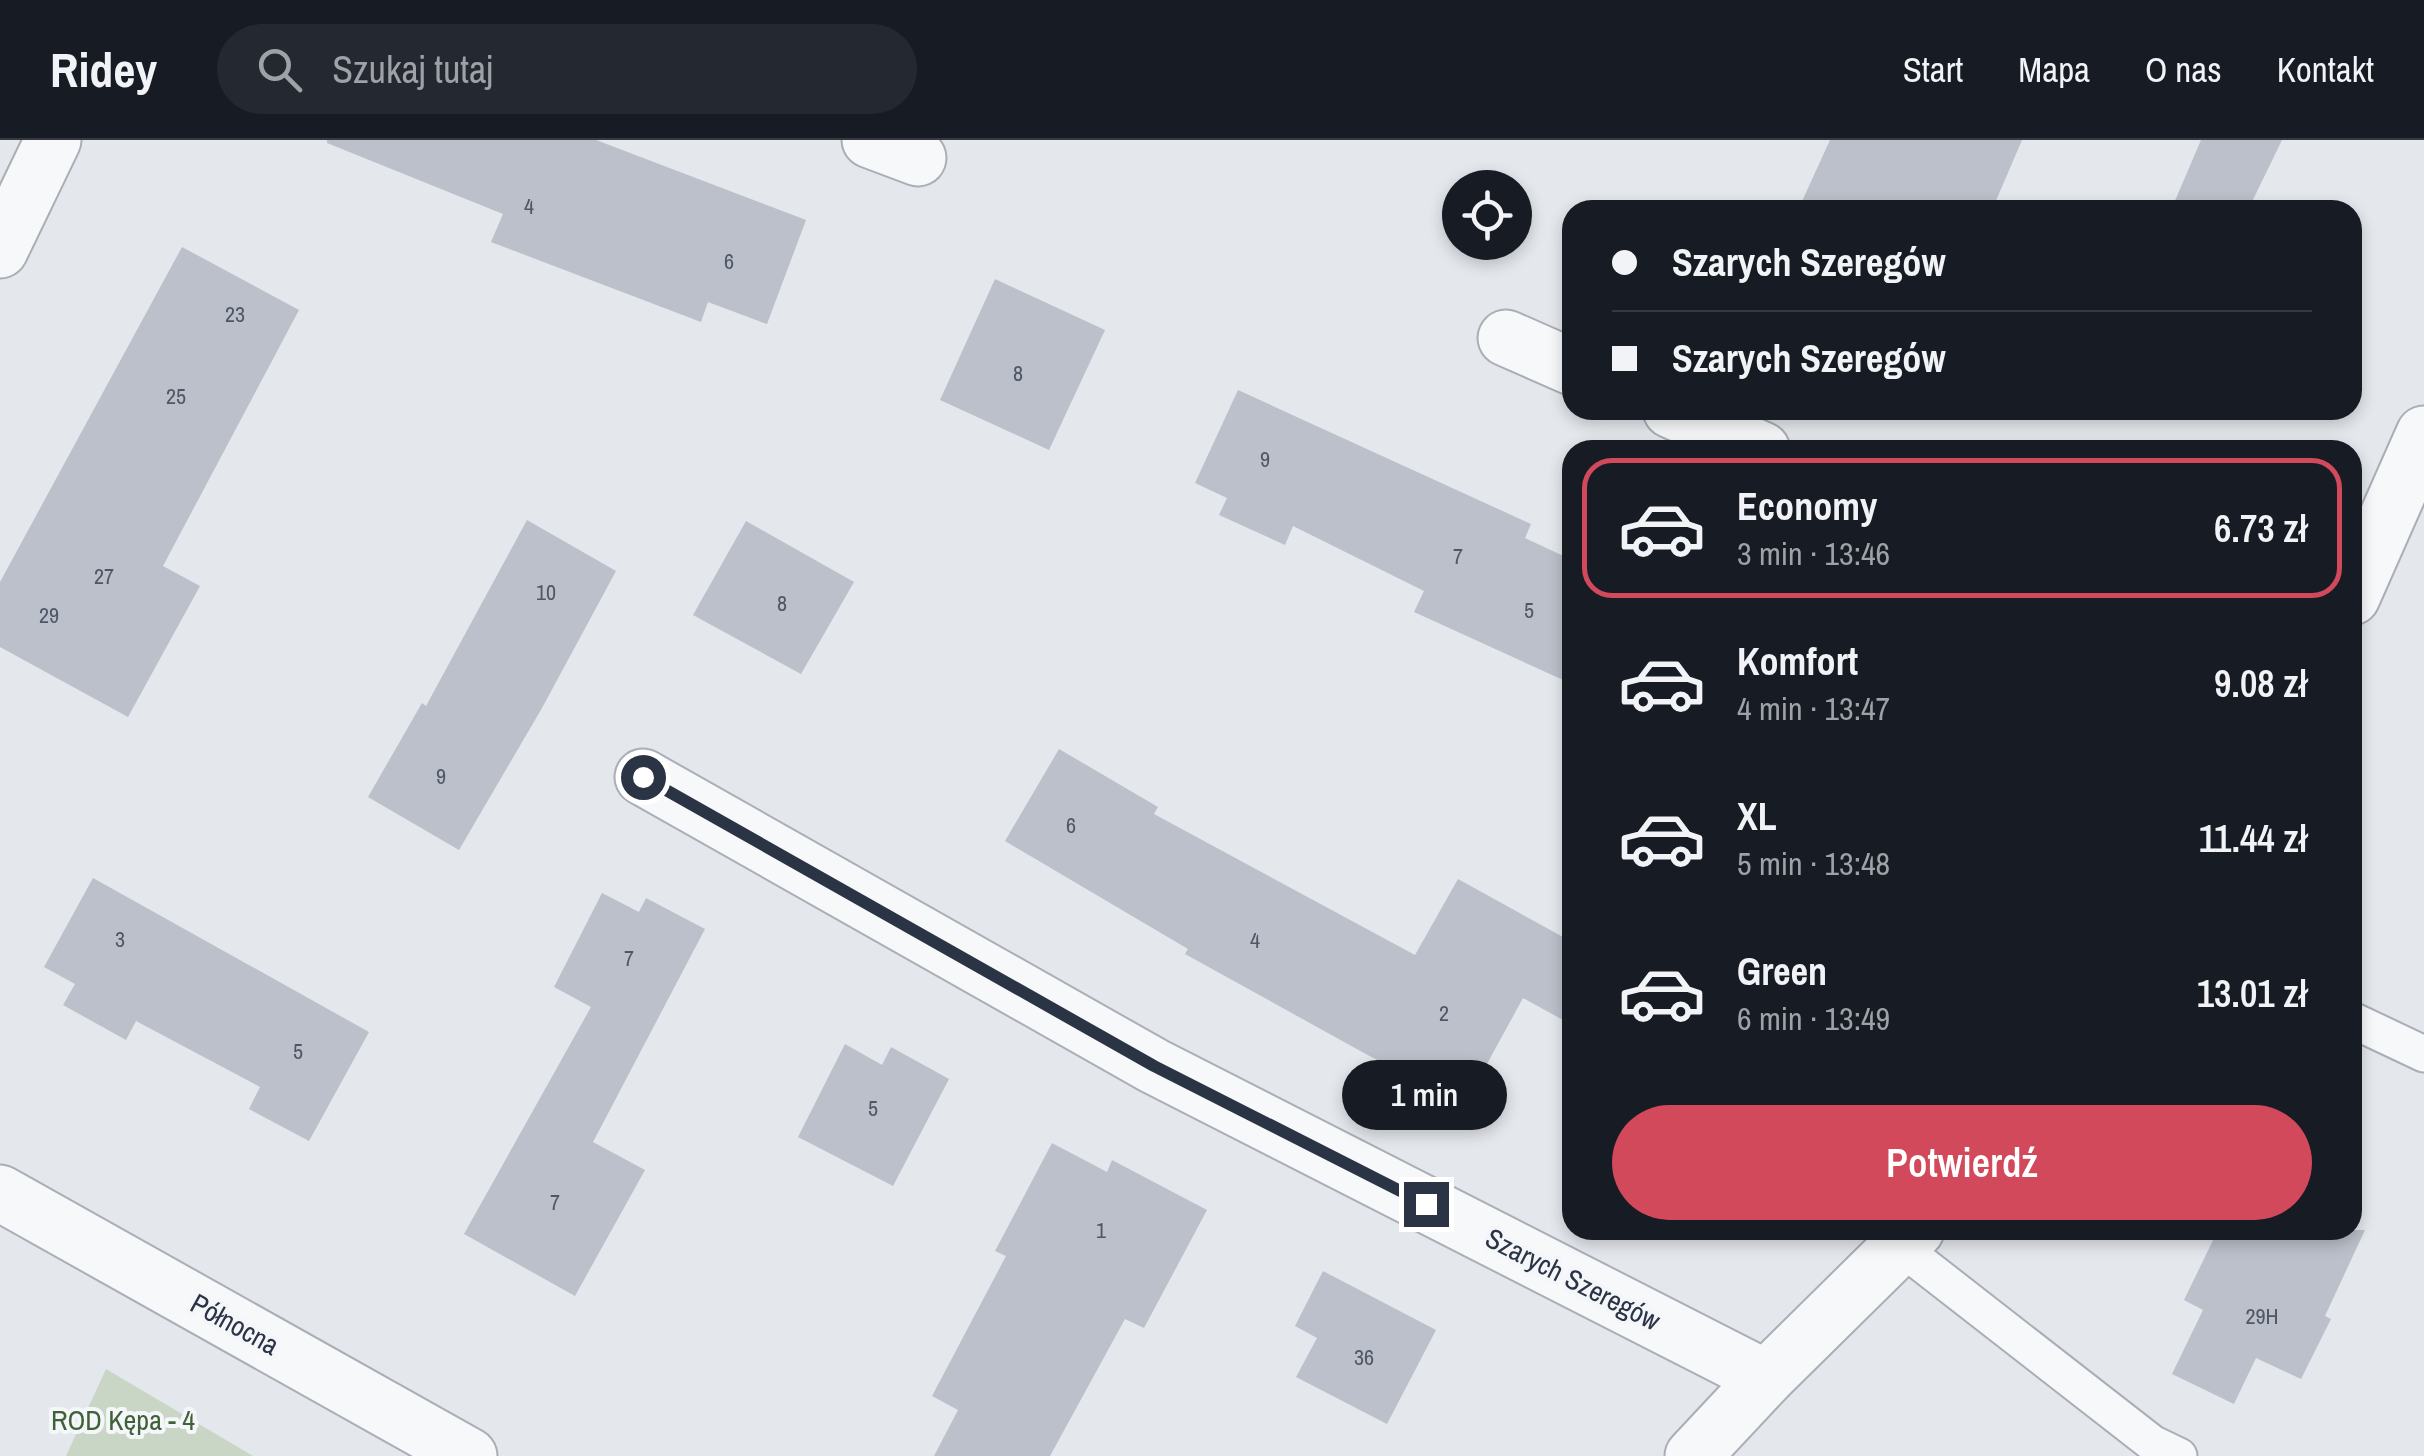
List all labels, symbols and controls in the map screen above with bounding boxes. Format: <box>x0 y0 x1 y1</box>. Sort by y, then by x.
search box <box>217 24 917 114</box>
text: Ridey <box>50 37 157 102</box>
icon: search <box>252 42 307 97</box>
text: Szukaj tutaj <box>332 44 493 95</box>
text: Start <box>1903 46 1963 93</box>
text: Mapa <box>2018 46 2090 93</box>
text: O nas <box>2145 46 2222 93</box>
text: Kontakt <box>2277 46 2374 93</box>
map controls <box>1442 170 1532 260</box>
button: locate <box>1442 170 1532 260</box>
house number: 4 <box>524 191 534 221</box>
text: Szarych Szeregów <box>1672 237 1946 288</box>
house number: 6 <box>724 246 734 276</box>
house number: 23 <box>225 299 245 329</box>
text: Szarych Szeregów <box>1672 333 1946 384</box>
house number: 8 <box>1013 358 1023 388</box>
house number: 25 <box>166 381 186 411</box>
house number: 9 <box>1260 444 1270 474</box>
text: Economy <box>1737 481 1877 532</box>
icon: car <box>1617 483 1707 573</box>
text: 6.73 zł <box>2214 503 2307 554</box>
text: 3 min · 13:46 <box>1737 532 1890 575</box>
house number: 7 <box>1453 541 1463 571</box>
house number: 27 <box>94 561 114 591</box>
house number: 10 <box>536 577 556 607</box>
house number: 8 <box>777 588 787 618</box>
house number: 5 <box>1524 595 1534 625</box>
house number: 29 <box>39 600 59 630</box>
text: Komfort <box>1737 636 1858 687</box>
icon: car <box>1617 638 1707 728</box>
text: 9.08 zł <box>2214 658 2307 709</box>
text: 4 min · 13:47 <box>1737 687 1890 730</box>
route start <box>621 755 666 800</box>
house number: 9 <box>436 761 446 791</box>
text: XL <box>1737 791 1777 842</box>
icon: car <box>1617 793 1707 883</box>
house number: 6 <box>1066 810 1076 840</box>
text: 11.44 zł <box>2199 813 2307 864</box>
text: 5 min · 13:48 <box>1737 842 1890 885</box>
house number: 3 <box>115 924 125 954</box>
house number: 4 <box>1250 925 1260 955</box>
house number: 7 <box>624 943 634 973</box>
text: Green <box>1737 946 1827 997</box>
icon: car <box>1617 948 1707 1038</box>
text: 13.01 zł <box>2197 968 2307 1019</box>
text: 6 min · 13:49 <box>1737 997 1890 1040</box>
house number: 2 <box>1439 998 1449 1028</box>
house number: 5 <box>293 1036 303 1066</box>
callout: 1 min <box>1344 1059 1508 1129</box>
text: 1 min <box>1391 1073 1458 1116</box>
house number: 5 <box>868 1093 878 1123</box>
button: Potwierdź <box>1612 1105 2312 1220</box>
route end <box>1404 1182 1449 1227</box>
house number: 7 <box>550 1187 560 1217</box>
house number: 1 <box>1096 1215 1106 1245</box>
street label: Szarych Szeregów <box>1479 1219 1667 1340</box>
street label: Północna <box>184 1284 286 1364</box>
house number: 29H <box>2245 1301 2279 1331</box>
house number: 36 <box>1354 1342 1374 1372</box>
park label: ROD Kępa - 4 <box>51 1401 195 1439</box>

